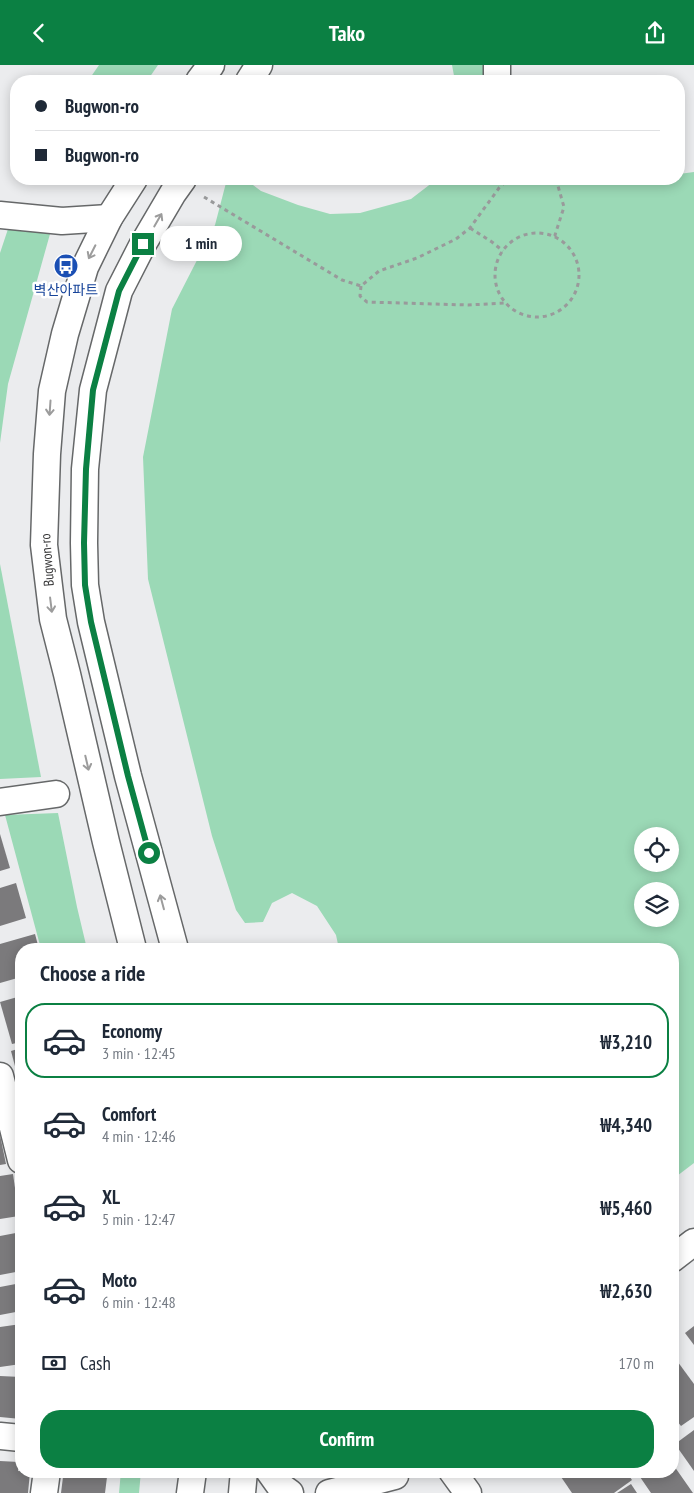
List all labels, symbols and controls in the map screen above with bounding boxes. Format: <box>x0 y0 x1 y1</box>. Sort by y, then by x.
icon: back <box>25 19 53 47</box>
text: Tako <box>329 19 365 47</box>
icon: share <box>641 19 669 47</box>
text: Bugwon-ro <box>65 94 139 118</box>
text: Bugwon-ro <box>65 143 139 167</box>
one-way arrow <box>153 213 163 227</box>
callout: 1 min <box>160 227 243 261</box>
route end <box>132 233 154 255</box>
text: 1 min <box>185 233 217 253</box>
one-way arrow <box>87 244 97 259</box>
bus stop icon: 벽산아파트 <box>53 253 79 279</box>
place label: 벽산아파트 <box>34 281 98 299</box>
one-way arrow <box>46 400 55 416</box>
street label: Bugwon-ro <box>36 533 58 587</box>
one-way arrow <box>46 596 56 612</box>
one-way arrow <box>83 755 92 771</box>
map controls <box>634 827 679 927</box>
button: locate <box>634 827 679 872</box>
route start <box>138 842 160 864</box>
button: layers <box>634 882 679 927</box>
one-way arrow <box>157 894 167 910</box>
text: Choose a ride <box>40 959 145 987</box>
icon: car <box>42 1018 87 1063</box>
text: Economy <box>102 1019 162 1043</box>
text: ₩3,210 <box>600 1030 652 1054</box>
text: 3 min · 12:45 <box>102 1043 176 1063</box>
icon: car <box>42 1101 87 1146</box>
text: Comfort <box>102 1102 156 1126</box>
text: ₩4,340 <box>600 1113 652 1137</box>
text: 4 min · 12:46 <box>102 1126 176 1146</box>
icon: car <box>42 1184 87 1229</box>
text: XL <box>102 1185 120 1209</box>
text: ₩5,460 <box>600 1196 652 1220</box>
text: 5 min · 12:47 <box>102 1209 176 1229</box>
icon: car <box>42 1267 87 1312</box>
text: Moto <box>102 1268 137 1292</box>
text: ₩2,630 <box>600 1279 652 1303</box>
text: 6 min · 12:48 <box>102 1292 176 1312</box>
icon: cash <box>40 1349 68 1377</box>
text: Cash <box>80 1351 111 1375</box>
text: 170 m <box>619 1353 654 1373</box>
button: Confirm <box>40 1410 654 1468</box>

